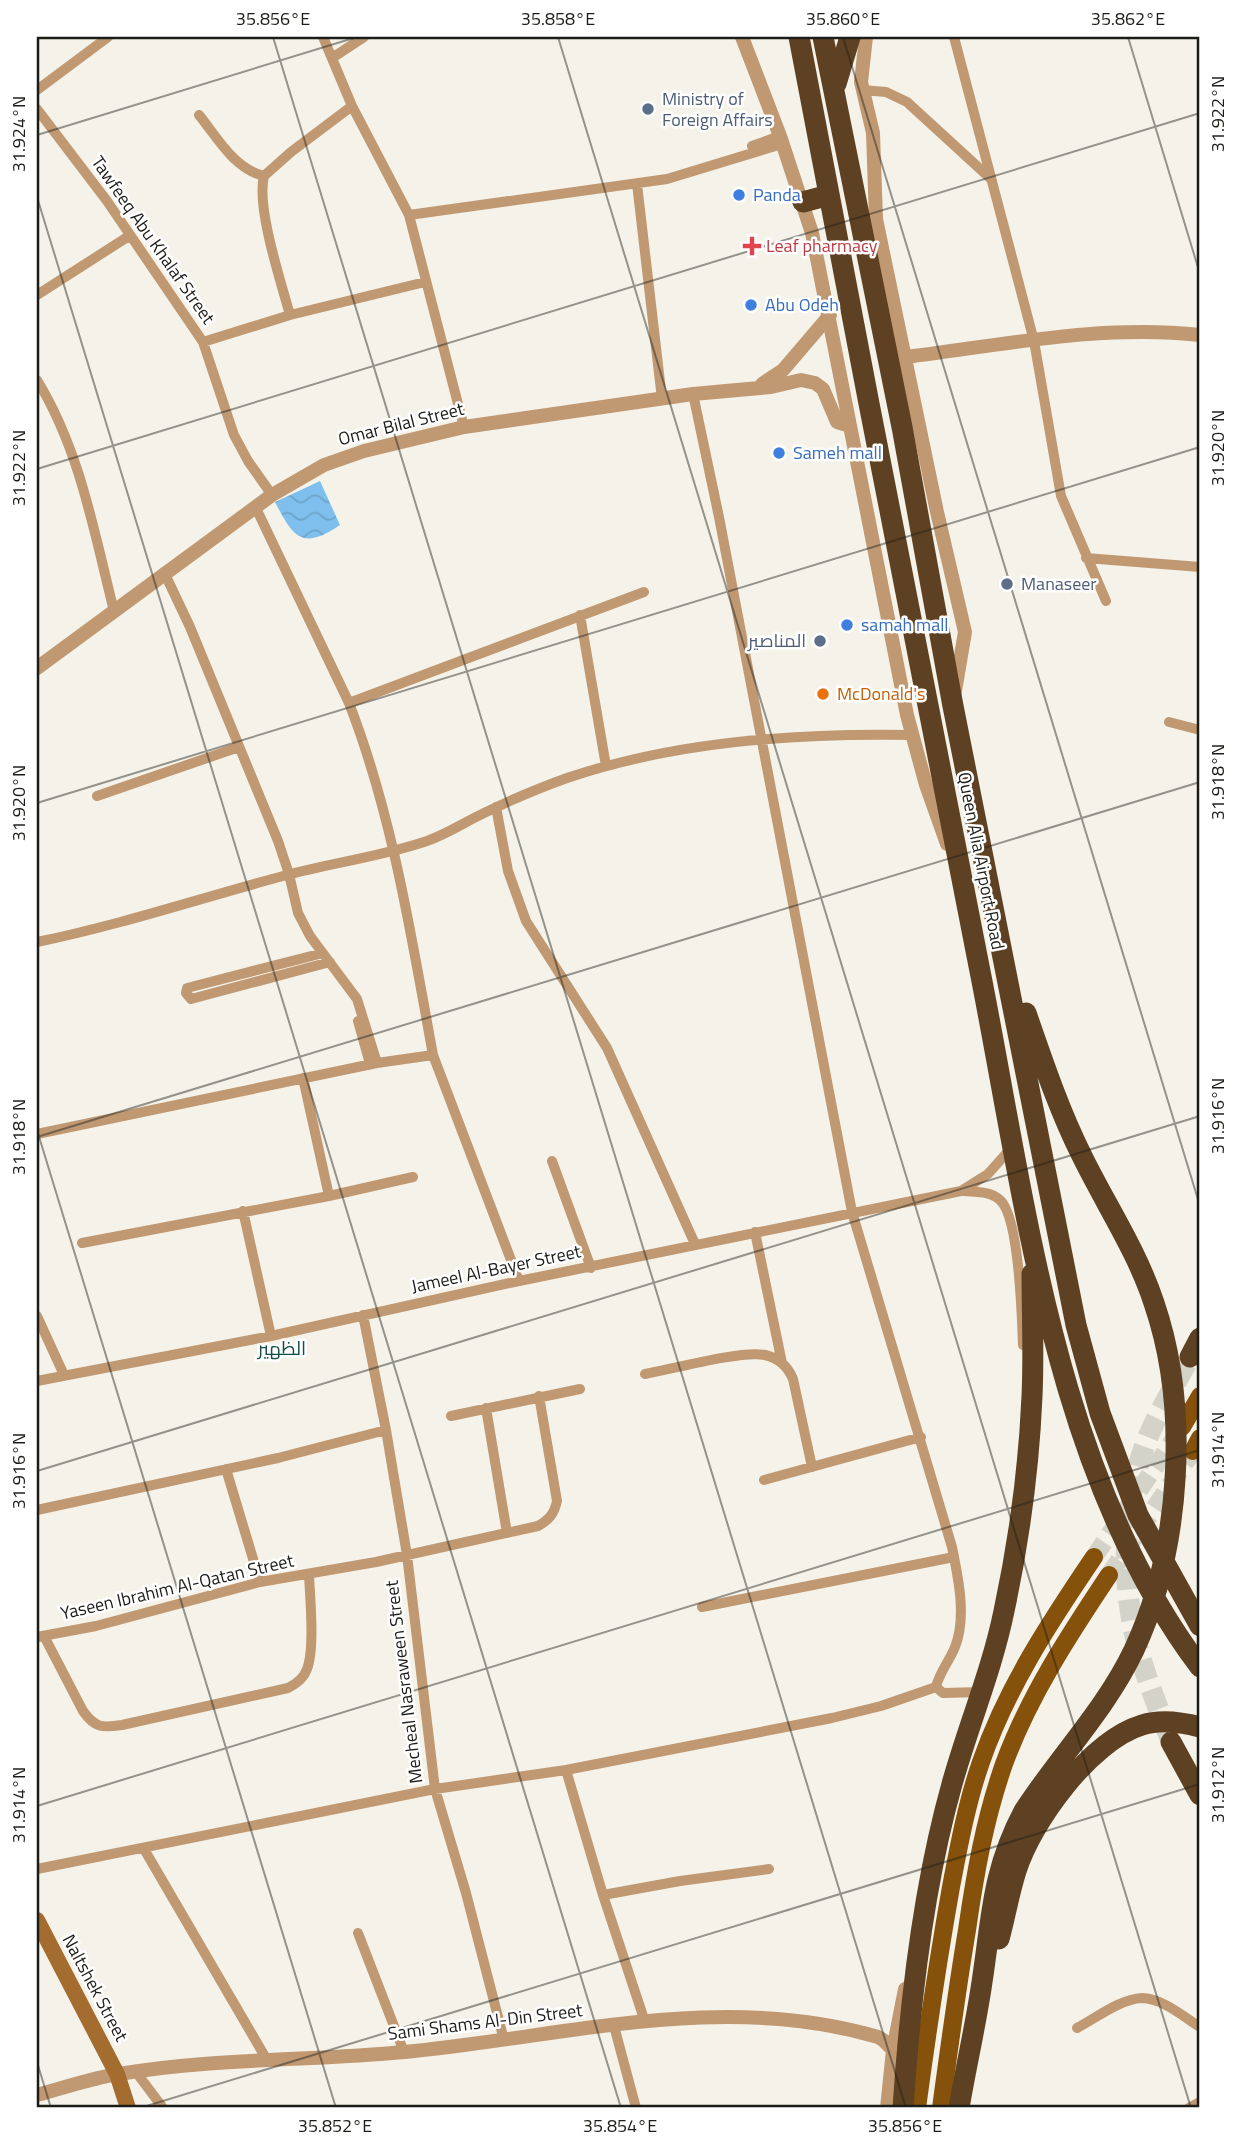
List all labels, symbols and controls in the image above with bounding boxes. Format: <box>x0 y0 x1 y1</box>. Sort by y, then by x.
text: 35.856°E <box>236 5 310 32</box>
text: 35.858°E <box>521 5 595 32</box>
text: 35.860°E <box>806 5 880 32</box>
text: 35.862°E <box>1091 5 1165 32</box>
text: 31.922°N <box>1204 76 1231 152</box>
place label: Ministry of Foreign Affairs <box>662 85 773 133</box>
text: 31.924°N <box>5 96 32 172</box>
marker: Ministry of Foreign Affairs <box>640 101 656 117</box>
street label: Tawfeeq Abu Khalaf Street <box>85 150 222 330</box>
place label: Panda <box>753 181 801 208</box>
marker: Panda <box>731 187 747 203</box>
place label: Leaf pharmacy <box>766 232 878 259</box>
marker: Leaf pharmacy <box>744 238 760 254</box>
place label: Abu Odeh <box>765 291 839 318</box>
marker: Abu Odeh <box>743 297 759 313</box>
street label: Omar Bilal Street <box>335 395 467 452</box>
text: 31.920°N <box>1204 410 1231 486</box>
text: 31.922°N <box>5 430 32 506</box>
place label: Sameh mall <box>793 439 882 466</box>
marker: Sameh mall <box>771 445 787 461</box>
place label: Manaseer <box>1021 570 1097 597</box>
marker: Manaseer <box>999 576 1015 592</box>
place label: samah mall <box>861 611 948 638</box>
marker: samah mall <box>839 617 855 633</box>
place label: المناصير <box>747 627 806 654</box>
marker: المناصير <box>812 633 828 649</box>
place label: McDonald's <box>837 680 925 707</box>
marker: McDonald's <box>815 686 831 702</box>
text: 31.918°N <box>1204 744 1231 820</box>
text: 31.920°N <box>5 765 32 841</box>
street label: Queen Alia Airport Road <box>951 770 1012 952</box>
text: 31.916°N <box>1204 1078 1231 1154</box>
text: 31.918°N <box>5 1099 32 1175</box>
street label: Jameel Al-Bayer Street <box>409 1237 584 1300</box>
district label: الظهير <box>257 1333 306 1362</box>
text: 31.914°N <box>1204 1412 1231 1488</box>
text: 31.916°N <box>5 1433 32 1509</box>
street label: Yaseen Ibrahim Al-Qatan Street <box>58 1546 297 1626</box>
street label: Mecheal Nasraween Street <box>378 1578 429 1785</box>
text: 31.912°N <box>1204 1747 1231 1823</box>
text: 31.914°N <box>5 1767 32 1843</box>
street label: Naltshek Street <box>56 1929 135 2047</box>
street label: Sami Shams Al-Din Street <box>386 1996 584 2047</box>
text: 35.852°E <box>298 2112 372 2139</box>
text: 35.854°E <box>583 2112 657 2139</box>
text: 35.856°E <box>868 2112 942 2139</box>

